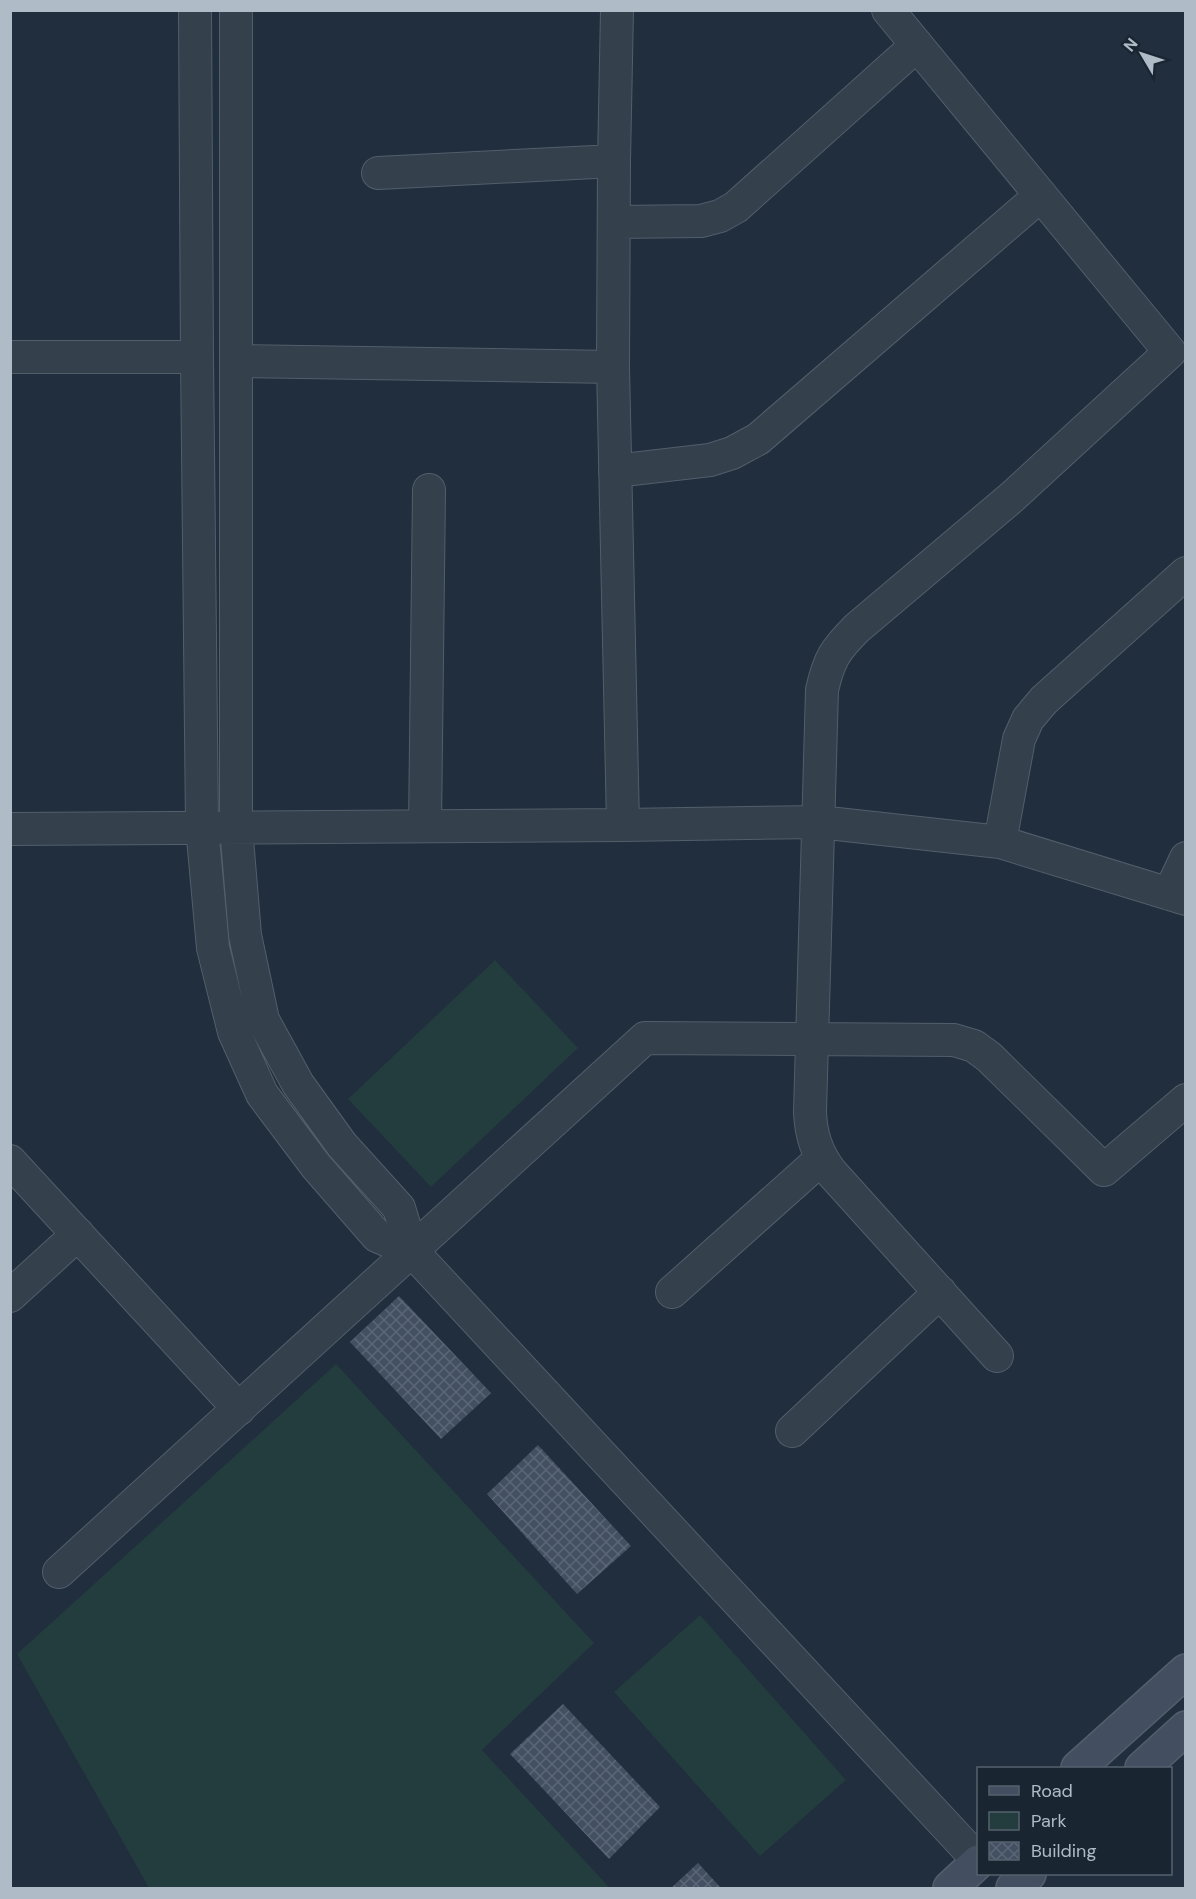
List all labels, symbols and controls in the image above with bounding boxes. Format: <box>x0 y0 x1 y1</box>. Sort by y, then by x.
north arrow <box>1112 24 1172 84</box>
text: N <box>1119 34 1143 56</box>
legend <box>977 1767 1172 1875</box>
text: Road <box>1031 1779 1073 1803</box>
text: Park <box>1031 1809 1067 1833</box>
text: Building <box>1031 1839 1096 1863</box>

